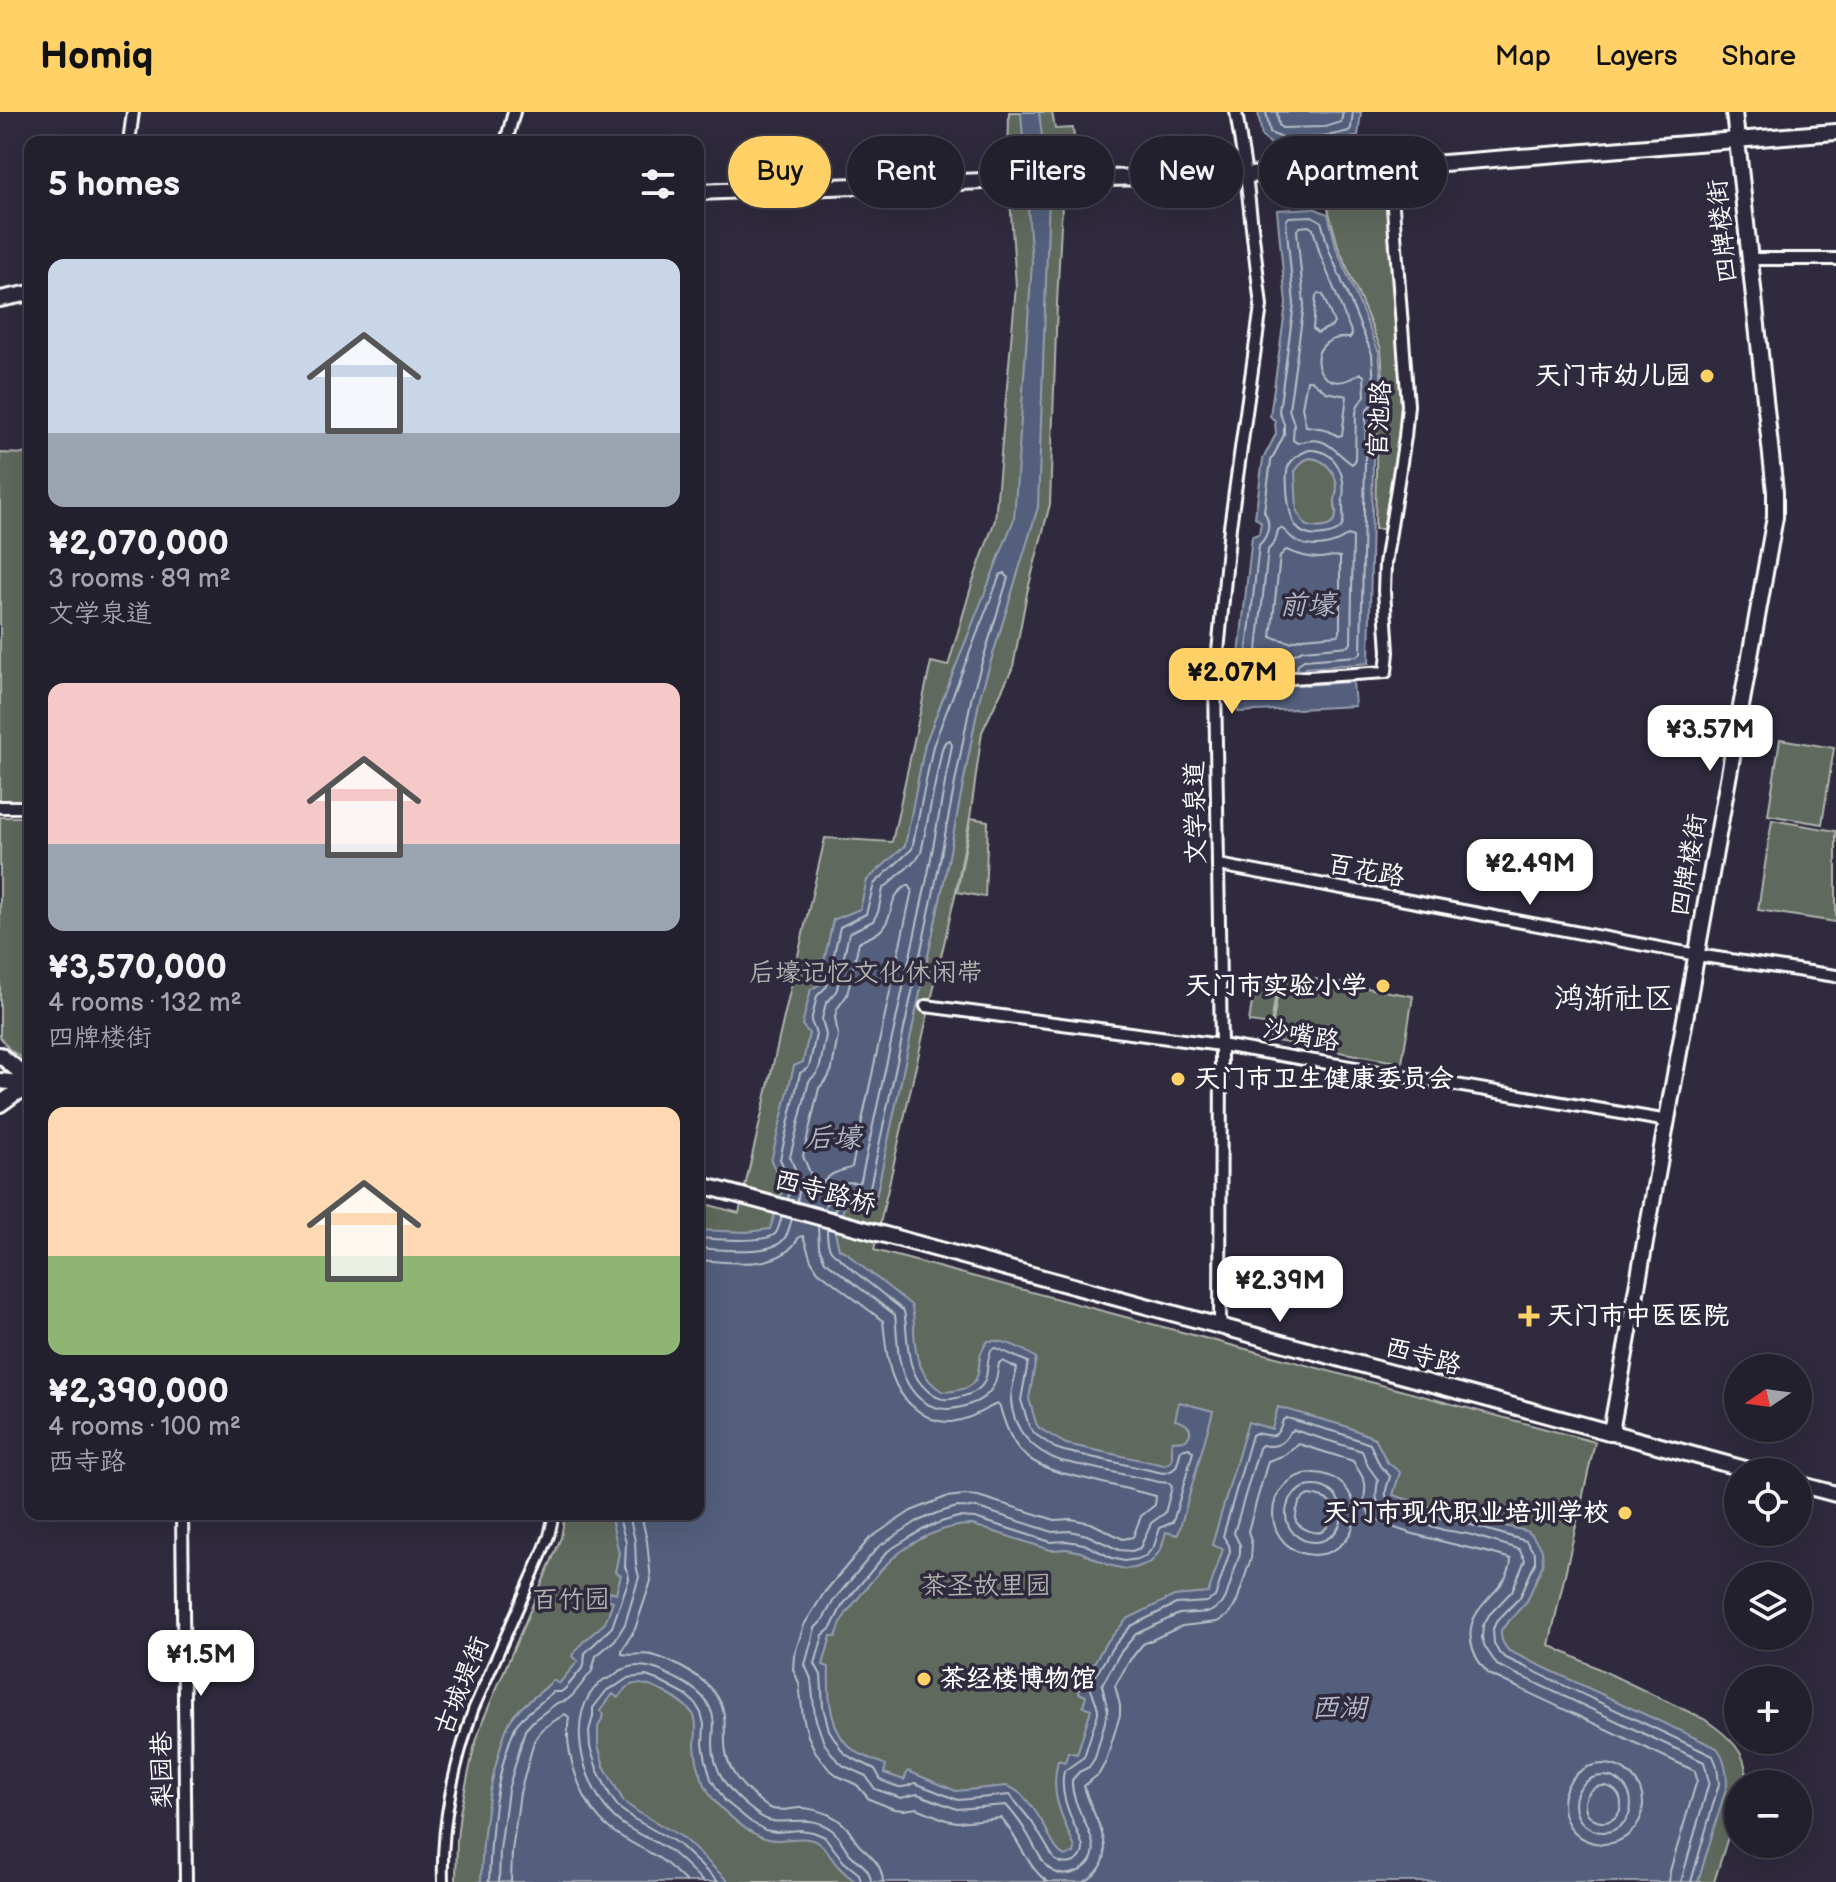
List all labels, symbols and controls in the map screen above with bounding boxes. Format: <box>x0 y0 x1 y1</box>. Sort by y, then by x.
text: Homiq <box>40 34 153 79</box>
text: Map <box>1495 40 1551 73</box>
text: Layers <box>1595 40 1678 73</box>
text: Share <box>1722 40 1796 73</box>
chip: Buy <box>728 136 831 208</box>
chip: Rent <box>847 136 964 208</box>
chip: Filters <box>980 136 1114 208</box>
chip: New <box>1130 136 1243 208</box>
chip: Apartment <box>1259 136 1447 208</box>
icon: filters <box>636 162 680 206</box>
text: 5 homes <box>48 164 180 205</box>
street label: 四牌楼街 <box>1702 178 1744 284</box>
icon: home <box>292 311 436 455</box>
place label: 天门市幼儿园 <box>1535 361 1691 392</box>
marker: 天门市幼儿园 <box>1698 367 1716 385</box>
street label: 官池路 <box>1362 379 1398 459</box>
text: ¥2,070,000 <box>48 523 229 564</box>
text: 3 rooms · 89 m² <box>48 564 231 595</box>
water label: 前壕 <box>1279 589 1338 622</box>
text: 文学泉道 <box>48 599 152 630</box>
pin: ¥2.07M <box>1167 648 1297 716</box>
text: ¥2.07M <box>1187 658 1277 689</box>
pin: ¥3.57M <box>1645 705 1775 773</box>
text: ¥3.57M <box>1666 715 1754 746</box>
icon: home <box>292 735 436 879</box>
street label: 文学泉道 <box>1180 761 1212 865</box>
street label: 四牌楼街 <box>1665 811 1713 919</box>
pin: ¥2.49M <box>1465 839 1595 907</box>
street label: 百花路 <box>1325 848 1407 894</box>
text: ¥2.49M <box>1485 849 1575 880</box>
text: ¥3,570,000 <box>48 947 227 988</box>
park label: 后壕记忆文化休闲带 <box>749 958 983 989</box>
place label: 天门市实验小学 <box>1185 971 1367 1002</box>
marker: 天门市实验小学 <box>1374 977 1392 995</box>
district label: 鸿渐社区 <box>1554 981 1674 1017</box>
text: 4 rooms · 132 m² <box>48 988 242 1019</box>
street label: 沙嘴路 <box>1260 1014 1342 1058</box>
text: 四牌楼街 <box>48 1023 152 1054</box>
place label: 天门市卫生健康委员会 <box>1194 1064 1454 1095</box>
marker: 天门市卫生健康委员会 <box>1169 1070 1187 1088</box>
water label: 后壕 <box>805 1122 864 1155</box>
icon: home <box>292 1159 436 1303</box>
street label: 西寺路桥 <box>771 1165 879 1221</box>
pin: ¥2.39M <box>1215 1256 1345 1324</box>
text: ¥2.39M <box>1235 1266 1325 1297</box>
place label: 天门市中医医院 <box>1547 1301 1729 1332</box>
marker: 天门市中医医院 <box>1518 1305 1540 1327</box>
street label: 西寺路 <box>1381 1332 1465 1382</box>
north arrow <box>1724 1354 1812 1442</box>
map controls <box>1724 1354 1812 1858</box>
text: ¥2,390,000 <box>48 1371 229 1412</box>
text: 4 rooms · 100 m² <box>48 1412 241 1443</box>
text: 西寺路 <box>48 1447 126 1478</box>
button: locate <box>1724 1458 1812 1546</box>
place label: 天门市现代职业培训学校 <box>1323 1498 1609 1529</box>
marker: 天门市现代职业培训学校 <box>1616 1504 1634 1522</box>
button: layers <box>1724 1562 1812 1650</box>
park label: 茶圣故里园 <box>921 1571 1051 1602</box>
park label: 百竹园 <box>532 1585 610 1616</box>
pin: ¥1.5M <box>145 1630 257 1698</box>
street label: 古城堤街 <box>428 1632 496 1740</box>
text: ¥1.5M <box>166 1640 236 1671</box>
place label: 茶经楼博物馆 <box>940 1664 1096 1695</box>
button: + <box>1724 1666 1812 1754</box>
marker: 茶经楼博物馆 <box>915 1670 933 1688</box>
water label: 西湖 <box>1311 1692 1370 1725</box>
street label: 梨园巷 <box>147 1731 179 1809</box>
button: − <box>1724 1770 1812 1858</box>

